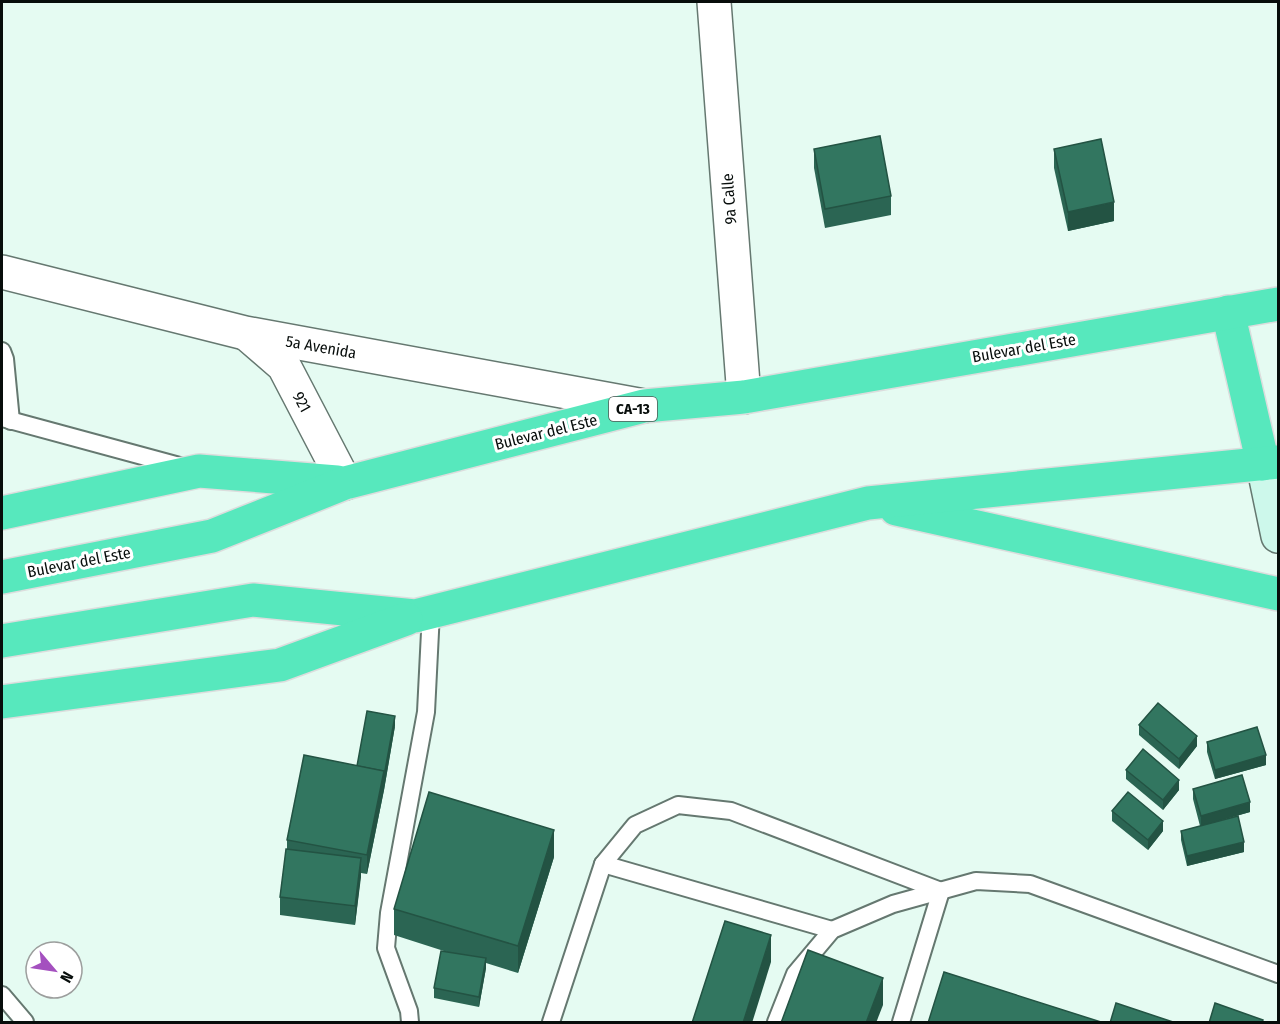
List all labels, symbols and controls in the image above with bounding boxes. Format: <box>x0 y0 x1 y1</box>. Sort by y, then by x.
street label: 9a Calle <box>718 173 740 225</box>
street label: Bulevar del Este <box>971 330 1077 366</box>
street label: 5a Avenida <box>284 331 358 363</box>
street label: 921 <box>289 389 315 415</box>
road number: CA-13 <box>609 397 657 421</box>
street label: Bulevar del Este <box>493 410 599 454</box>
street label: Bulevar del Este <box>26 543 132 581</box>
north arrow <box>24 940 84 1000</box>
text: N <box>56 968 77 986</box>

